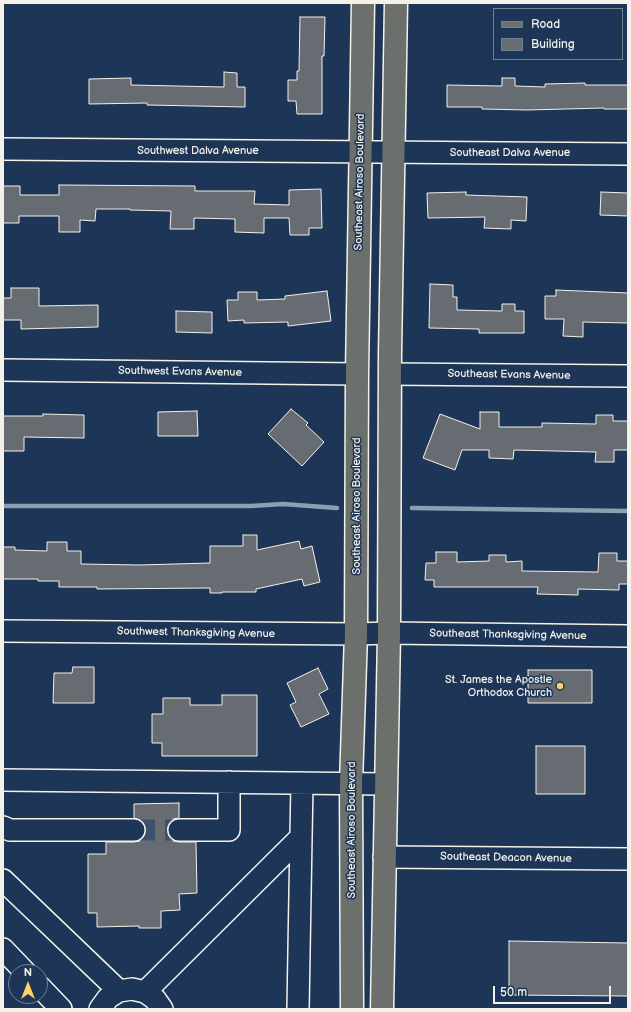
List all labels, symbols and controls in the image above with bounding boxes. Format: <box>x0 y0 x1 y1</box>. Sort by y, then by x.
legend <box>493 8 623 60</box>
text: Road <box>531 17 560 32</box>
text: Building <box>531 37 575 52</box>
street label: Southeast Airoso Boulevard <box>352 113 368 251</box>
street label: Southwest Dalva Avenue <box>137 144 259 158</box>
street label: Southeast Dalva Avenue <box>450 146 570 160</box>
street label: Southwest Evans Avenue <box>118 364 242 380</box>
street label: Southeast Evans Avenue <box>447 367 571 383</box>
street label: Southeast Airoso Boulevard <box>350 438 364 574</box>
street label: Southwest Thanksgiving Avenue <box>117 625 275 641</box>
street label: Southeast Thanksgiving Avenue <box>429 627 587 643</box>
place label: St. James the Apostle Orthodox Church <box>445 673 552 699</box>
marker: St. James the Apostle Orthodox Church <box>555 681 565 691</box>
street label: Southeast Airoso Boulevard <box>345 762 359 898</box>
street label: Southeast Deacon Avenue <box>440 850 572 866</box>
north arrow <box>8 964 48 1004</box>
text: N <box>24 966 32 979</box>
scale bar <box>495 978 613 1004</box>
text: 50 m <box>500 985 527 1000</box>

